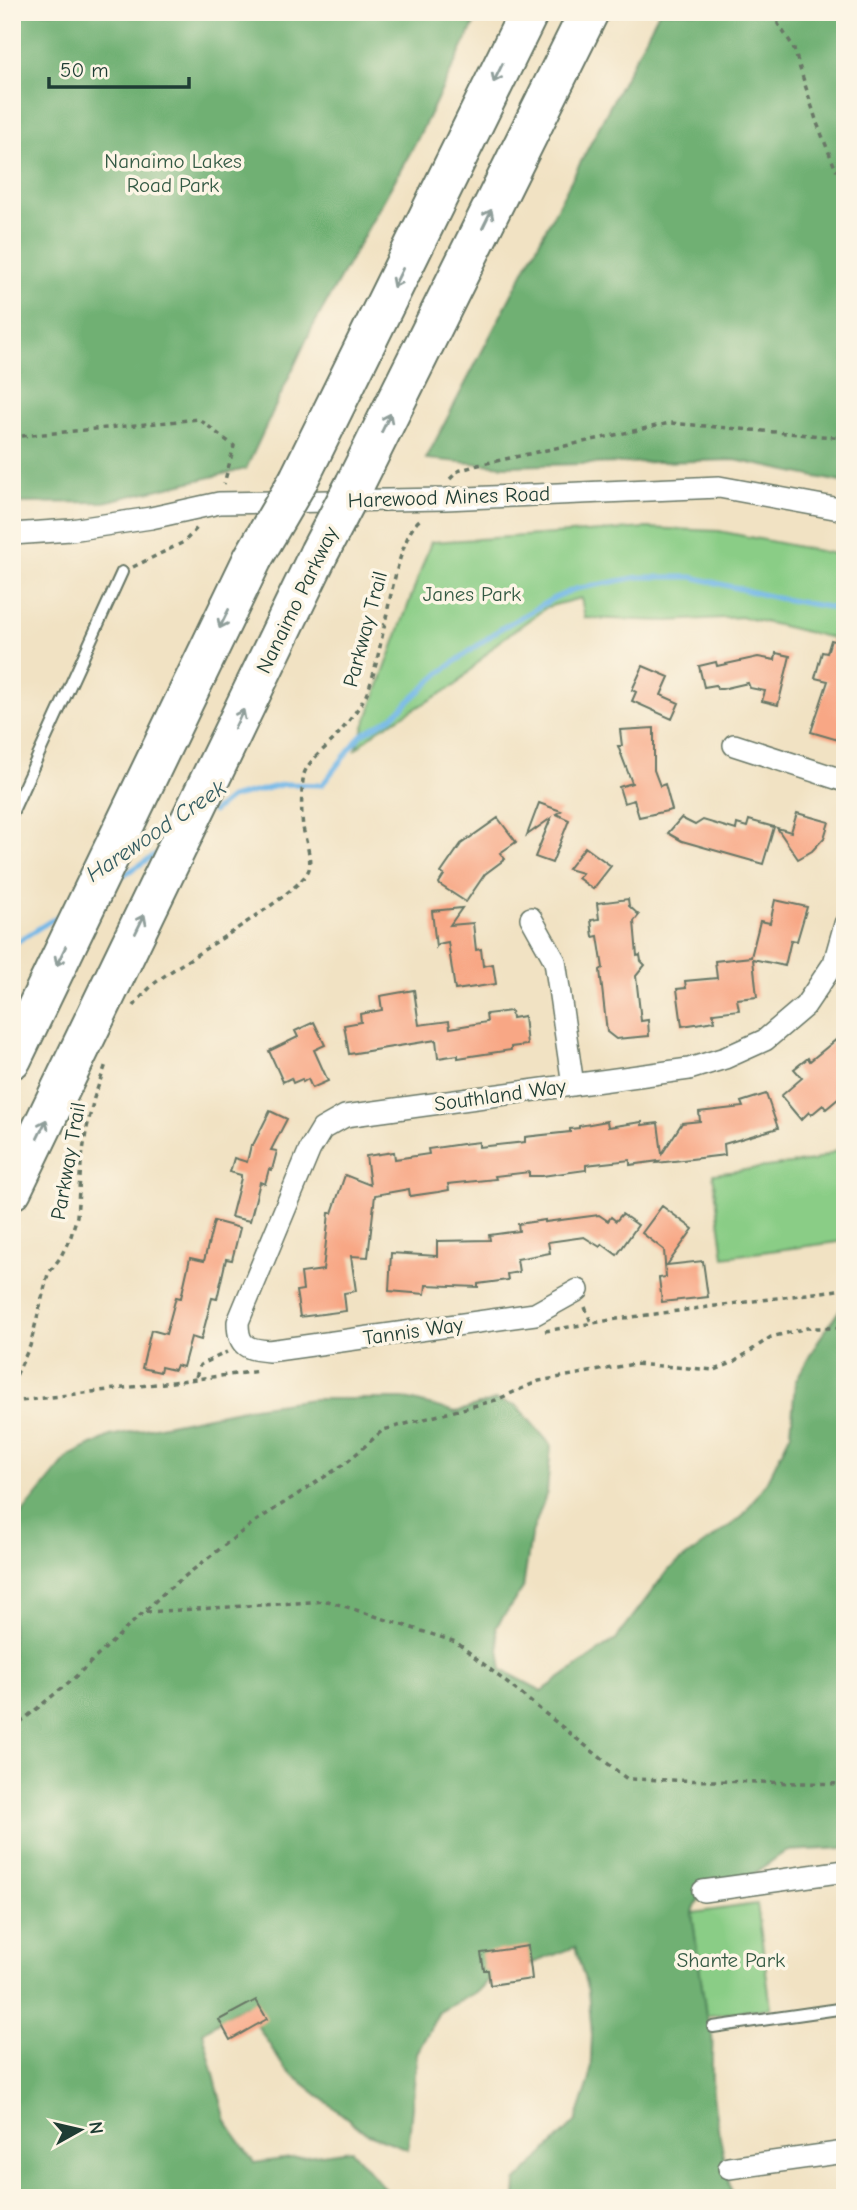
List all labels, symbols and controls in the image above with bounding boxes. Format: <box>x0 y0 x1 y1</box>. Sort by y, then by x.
scale bar <box>49 46 189 90</box>
text: 50 m <box>60 58 109 82</box>
one-way arrow <box>491 62 505 83</box>
park label: Nanaimo Lakes Road Park <box>104 149 242 197</box>
one-way arrow <box>480 209 494 230</box>
one-way arrow <box>391 267 404 288</box>
one-way arrow <box>379 413 393 434</box>
street label: Harewood Mines Road <box>347 481 551 513</box>
street label: Nanaimo Parkway <box>251 522 343 677</box>
street label: Parkway Trail <box>338 569 392 689</box>
park label: Janes Park <box>423 582 521 606</box>
one-way arrow <box>216 608 230 629</box>
one-way arrow <box>233 709 246 730</box>
water label: Harewood Creek <box>81 774 232 888</box>
one-way arrow <box>134 914 148 935</box>
one-way arrow <box>54 946 67 967</box>
street label: Southland Way <box>433 1074 568 1116</box>
street label: Parkway Trail <box>46 1100 90 1222</box>
one-way arrow <box>36 1119 49 1140</box>
street label: Tannis Way <box>362 1312 465 1350</box>
park label: Shante Park <box>677 1948 785 1972</box>
north arrow <box>46 2094 116 2164</box>
text: N <box>84 2120 108 2135</box>

